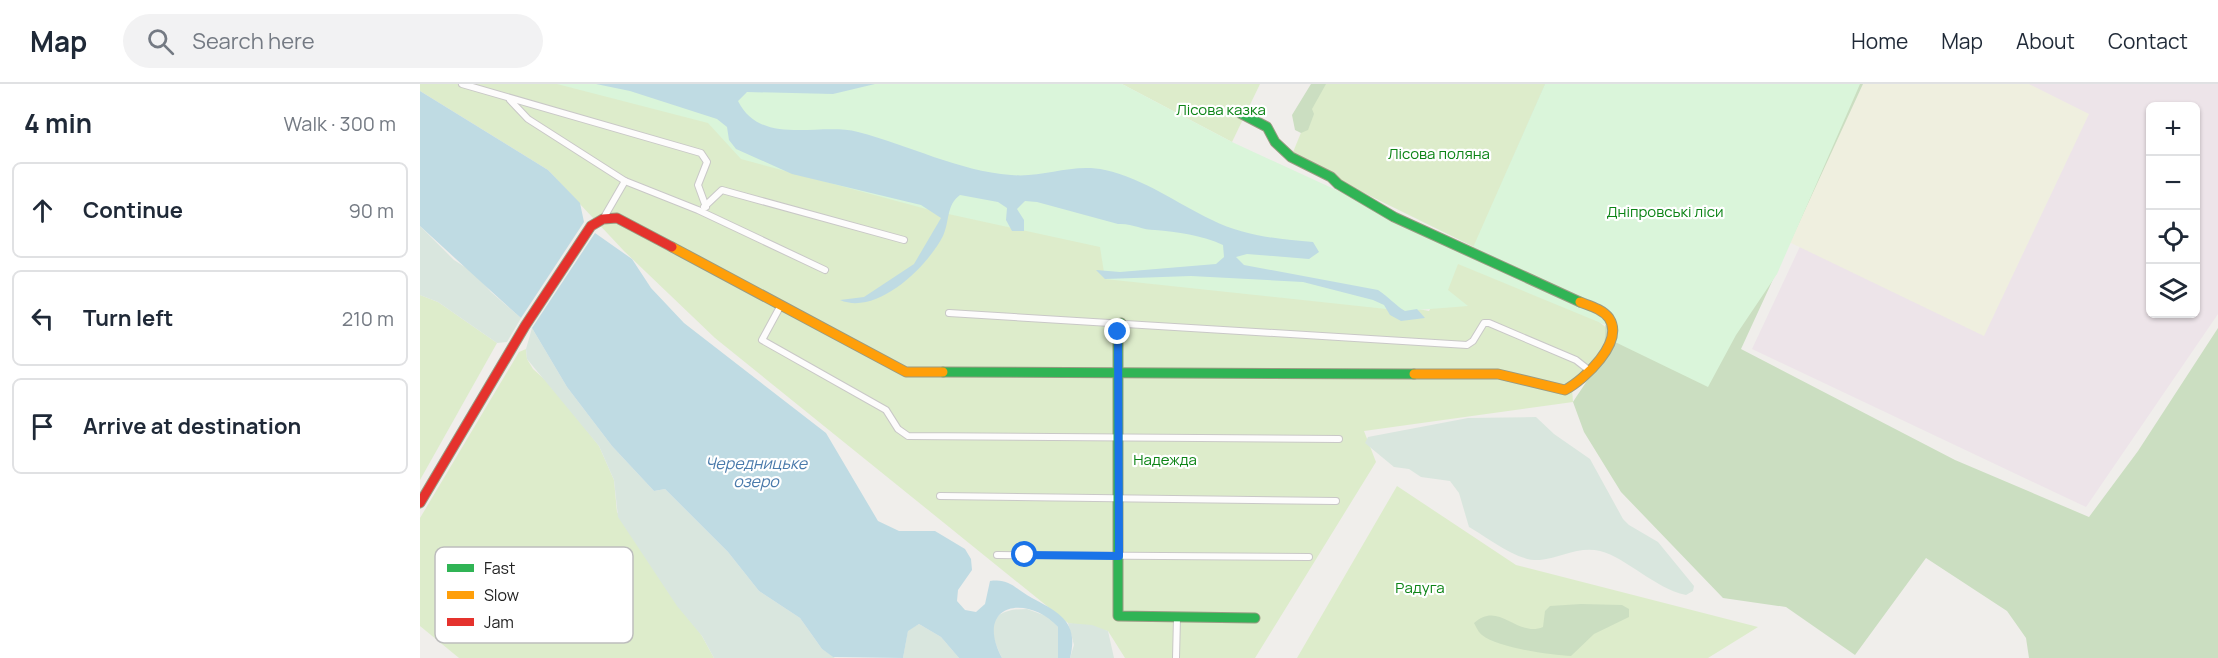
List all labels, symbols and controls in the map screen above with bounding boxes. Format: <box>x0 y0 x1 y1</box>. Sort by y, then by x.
search box <box>123 14 543 68</box>
text: Map <box>30 22 87 60</box>
icon: search <box>144 25 177 58</box>
text: Search here <box>192 26 315 56</box>
text: Home <box>1851 27 1908 55</box>
text: Map <box>1941 27 1983 55</box>
text: About <box>2016 27 2075 55</box>
text: Contact <box>2108 27 2188 55</box>
park label: Лісова казка <box>1176 99 1266 120</box>
map controls <box>2146 102 2200 318</box>
button: + <box>2146 102 2200 156</box>
text: 4 min <box>24 105 92 141</box>
text: Walk · 300 m <box>284 110 396 137</box>
park label: Лісова поляна <box>1388 143 1490 164</box>
button: − <box>2146 156 2200 210</box>
icon: ahead <box>26 194 59 227</box>
text: Continue <box>83 195 183 225</box>
text: 90 m <box>348 197 394 224</box>
park label: Дніпровські ліси <box>1607 201 1723 222</box>
button: locate <box>2146 210 2200 264</box>
button: layers <box>2146 264 2200 318</box>
icon: left <box>26 302 59 335</box>
text: Turn left <box>83 303 173 333</box>
text: 210 m <box>342 305 394 332</box>
route end <box>1104 318 1130 344</box>
icon: arrive <box>26 410 59 443</box>
text: Arrive at destination <box>83 411 301 441</box>
park label: Надежда <box>1133 449 1197 470</box>
water label: Чередницьке озеро <box>705 452 809 492</box>
route start <box>1011 541 1037 567</box>
legend <box>435 547 633 643</box>
text: Fast <box>484 557 515 579</box>
park label: Радуга <box>1395 577 1445 598</box>
text: Slow <box>484 584 519 606</box>
text: Jam <box>484 611 514 633</box>

